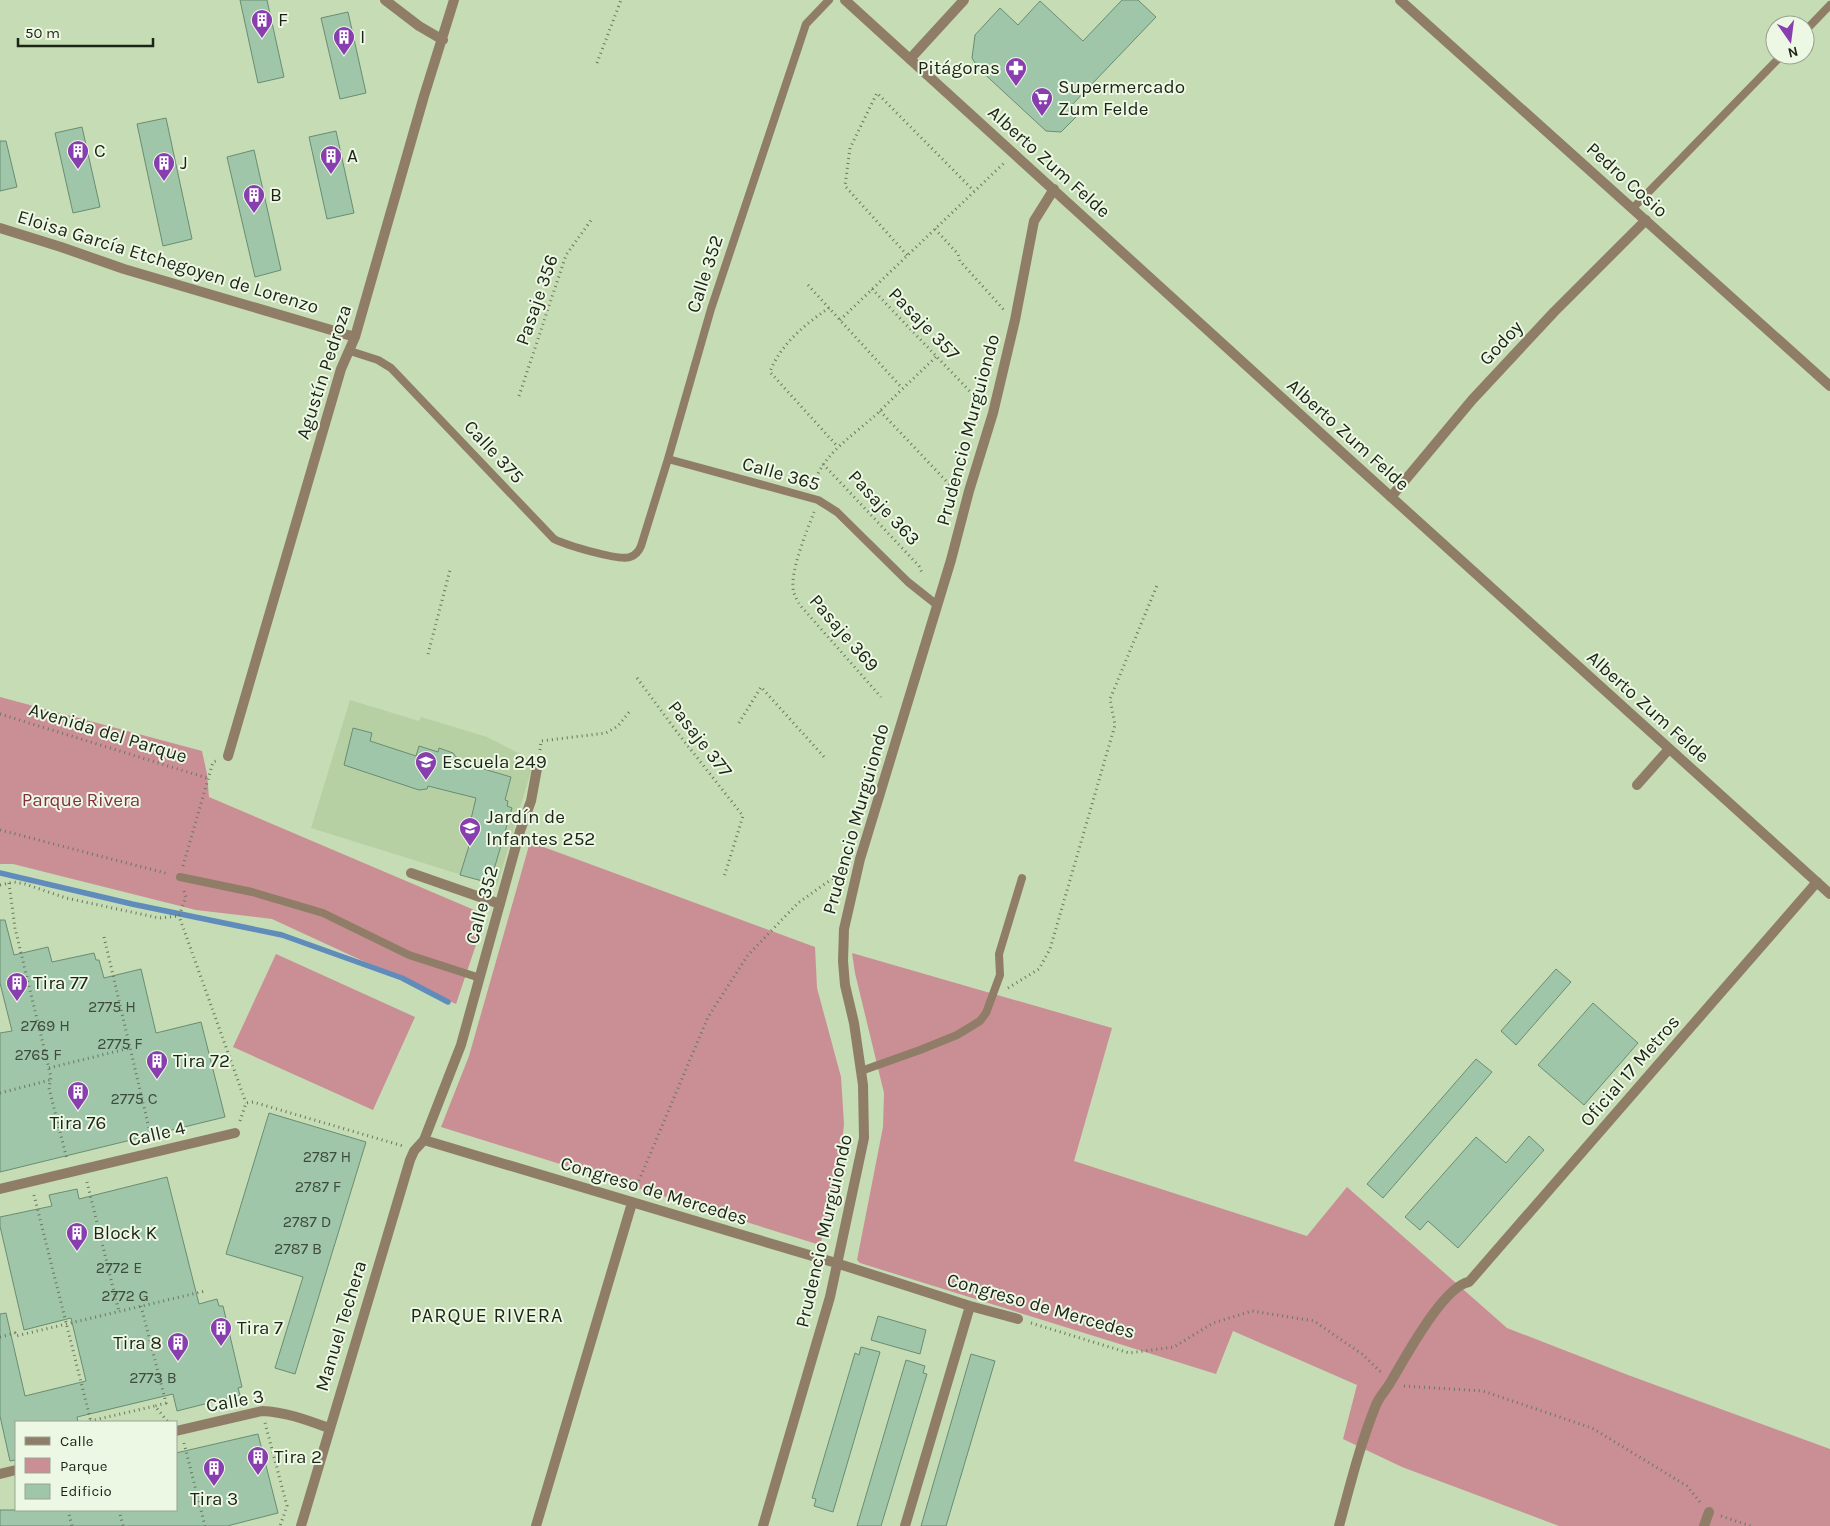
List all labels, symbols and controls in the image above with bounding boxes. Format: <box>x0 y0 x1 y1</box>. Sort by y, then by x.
building icon: F <box>250 8 274 39</box>
place label: F <box>278 9 288 31</box>
scale bar <box>18 15 152 47</box>
north arrow <box>1765 15 1815 65</box>
text: 50 m <box>25 24 60 42</box>
building icon: I <box>332 25 356 56</box>
place label: I <box>360 26 365 48</box>
text: N <box>1786 43 1800 62</box>
pharmacy icon: Pitágoras <box>1004 56 1028 87</box>
place label: Pitágoras <box>918 57 1000 79</box>
place label: Supermercado Zum Felde <box>1058 76 1185 120</box>
supermarket icon: Supermercado Zum Felde <box>1030 86 1054 117</box>
street label: Alberto Zum Felde <box>983 101 1115 223</box>
street label: Pedro Cosio <box>1582 138 1672 222</box>
building icon: C <box>66 139 90 170</box>
place label: C <box>94 140 106 162</box>
building icon: A <box>319 144 343 175</box>
place label: A <box>347 145 358 167</box>
building icon: J <box>152 151 176 182</box>
place label: J <box>180 152 188 174</box>
building icon: B <box>242 183 266 214</box>
place label: B <box>270 184 282 206</box>
street label: Eloisa García Etchegoyen de Lorenzo <box>15 206 321 318</box>
street label: Calle 352 <box>682 233 728 315</box>
street label: Pasaje 356 <box>511 252 563 348</box>
street label: Pasaje 357 <box>884 283 964 365</box>
street label: Agustín Pedroza <box>292 302 356 442</box>
street label: Godoy <box>1475 316 1527 370</box>
street label: Prudencio Murguiondo <box>932 332 1004 528</box>
street label: Alberto Zum Felde <box>1282 374 1414 496</box>
street label: Calle 375 <box>459 416 529 488</box>
street label: Calle 365 <box>740 452 822 496</box>
street label: Pasaje 363 <box>844 466 924 550</box>
street label: Pasaje 369 <box>805 590 883 676</box>
street label: Alberto Zum Felde <box>1582 646 1714 768</box>
street label: Pasaje 377 <box>663 696 737 782</box>
street label: Avenida del Parque <box>26 698 190 768</box>
street label: Prudencio Murguiondo <box>818 721 894 917</box>
school or university icon: Escuela 249 <box>414 750 438 781</box>
place label: Escuela 249 <box>442 751 547 773</box>
park label: Parque Rivera <box>22 789 140 811</box>
place label: Jardín de Infantes 252 <box>486 806 595 850</box>
school or university icon: Jardín de Infantes 252 <box>458 816 482 847</box>
street label: Calle 352 <box>461 864 503 946</box>
building icon: Tira 77 <box>5 971 29 1002</box>
place label: Tira 77 <box>33 972 88 994</box>
house number: 2775 H <box>88 997 136 1016</box>
street label: Oficial 17 Metros <box>1576 1011 1684 1131</box>
house number: 2769 H <box>20 1016 70 1035</box>
house number: 2775 F <box>97 1034 143 1053</box>
house number: 2765 F <box>14 1045 62 1064</box>
building icon: Tira 72 <box>145 1049 169 1080</box>
place label: Tira 72 <box>173 1050 230 1072</box>
building icon: Tira 76 <box>66 1080 90 1111</box>
house number: 2775 C <box>111 1089 158 1108</box>
place label: Tira 76 <box>50 1112 106 1134</box>
street label: Calle 4 <box>126 1117 188 1151</box>
street label: Prudencio Murguiondo <box>791 1132 857 1330</box>
house number: 2787 H <box>303 1147 351 1166</box>
street label: Congreso de Mercedes <box>558 1152 750 1230</box>
house number: 2787 F <box>295 1177 341 1196</box>
house number: 2787 D <box>283 1212 331 1231</box>
building icon: Block K <box>65 1221 89 1252</box>
place label: Block K <box>93 1222 158 1244</box>
house number: 2787 B <box>274 1239 322 1258</box>
house number: 2772 E <box>96 1258 142 1277</box>
street label: Manuel Techera <box>311 1258 371 1394</box>
street label: Congreso de Mercedes <box>944 1269 1138 1343</box>
house number: 2772 G <box>101 1286 149 1305</box>
district label: PARQUE RIVERA <box>410 1304 564 1327</box>
building icon: Tira 7 <box>209 1316 233 1347</box>
place label: Tira 7 <box>237 1317 283 1339</box>
building icon: Tira 8 <box>166 1331 190 1362</box>
place label: Tira 8 <box>113 1332 162 1354</box>
house number: 2773 B <box>129 1368 177 1387</box>
street label: Calle 3 <box>204 1385 266 1417</box>
legend <box>15 1421 178 1511</box>
text: Calle <box>60 1432 94 1450</box>
building icon: Tira 2 <box>246 1445 270 1476</box>
place label: Tira 2 <box>274 1446 322 1468</box>
building icon: Tira 3 <box>202 1456 226 1487</box>
text: Parque <box>60 1457 108 1475</box>
text: Edificio <box>60 1482 112 1500</box>
place label: Tira 3 <box>190 1488 238 1510</box>

